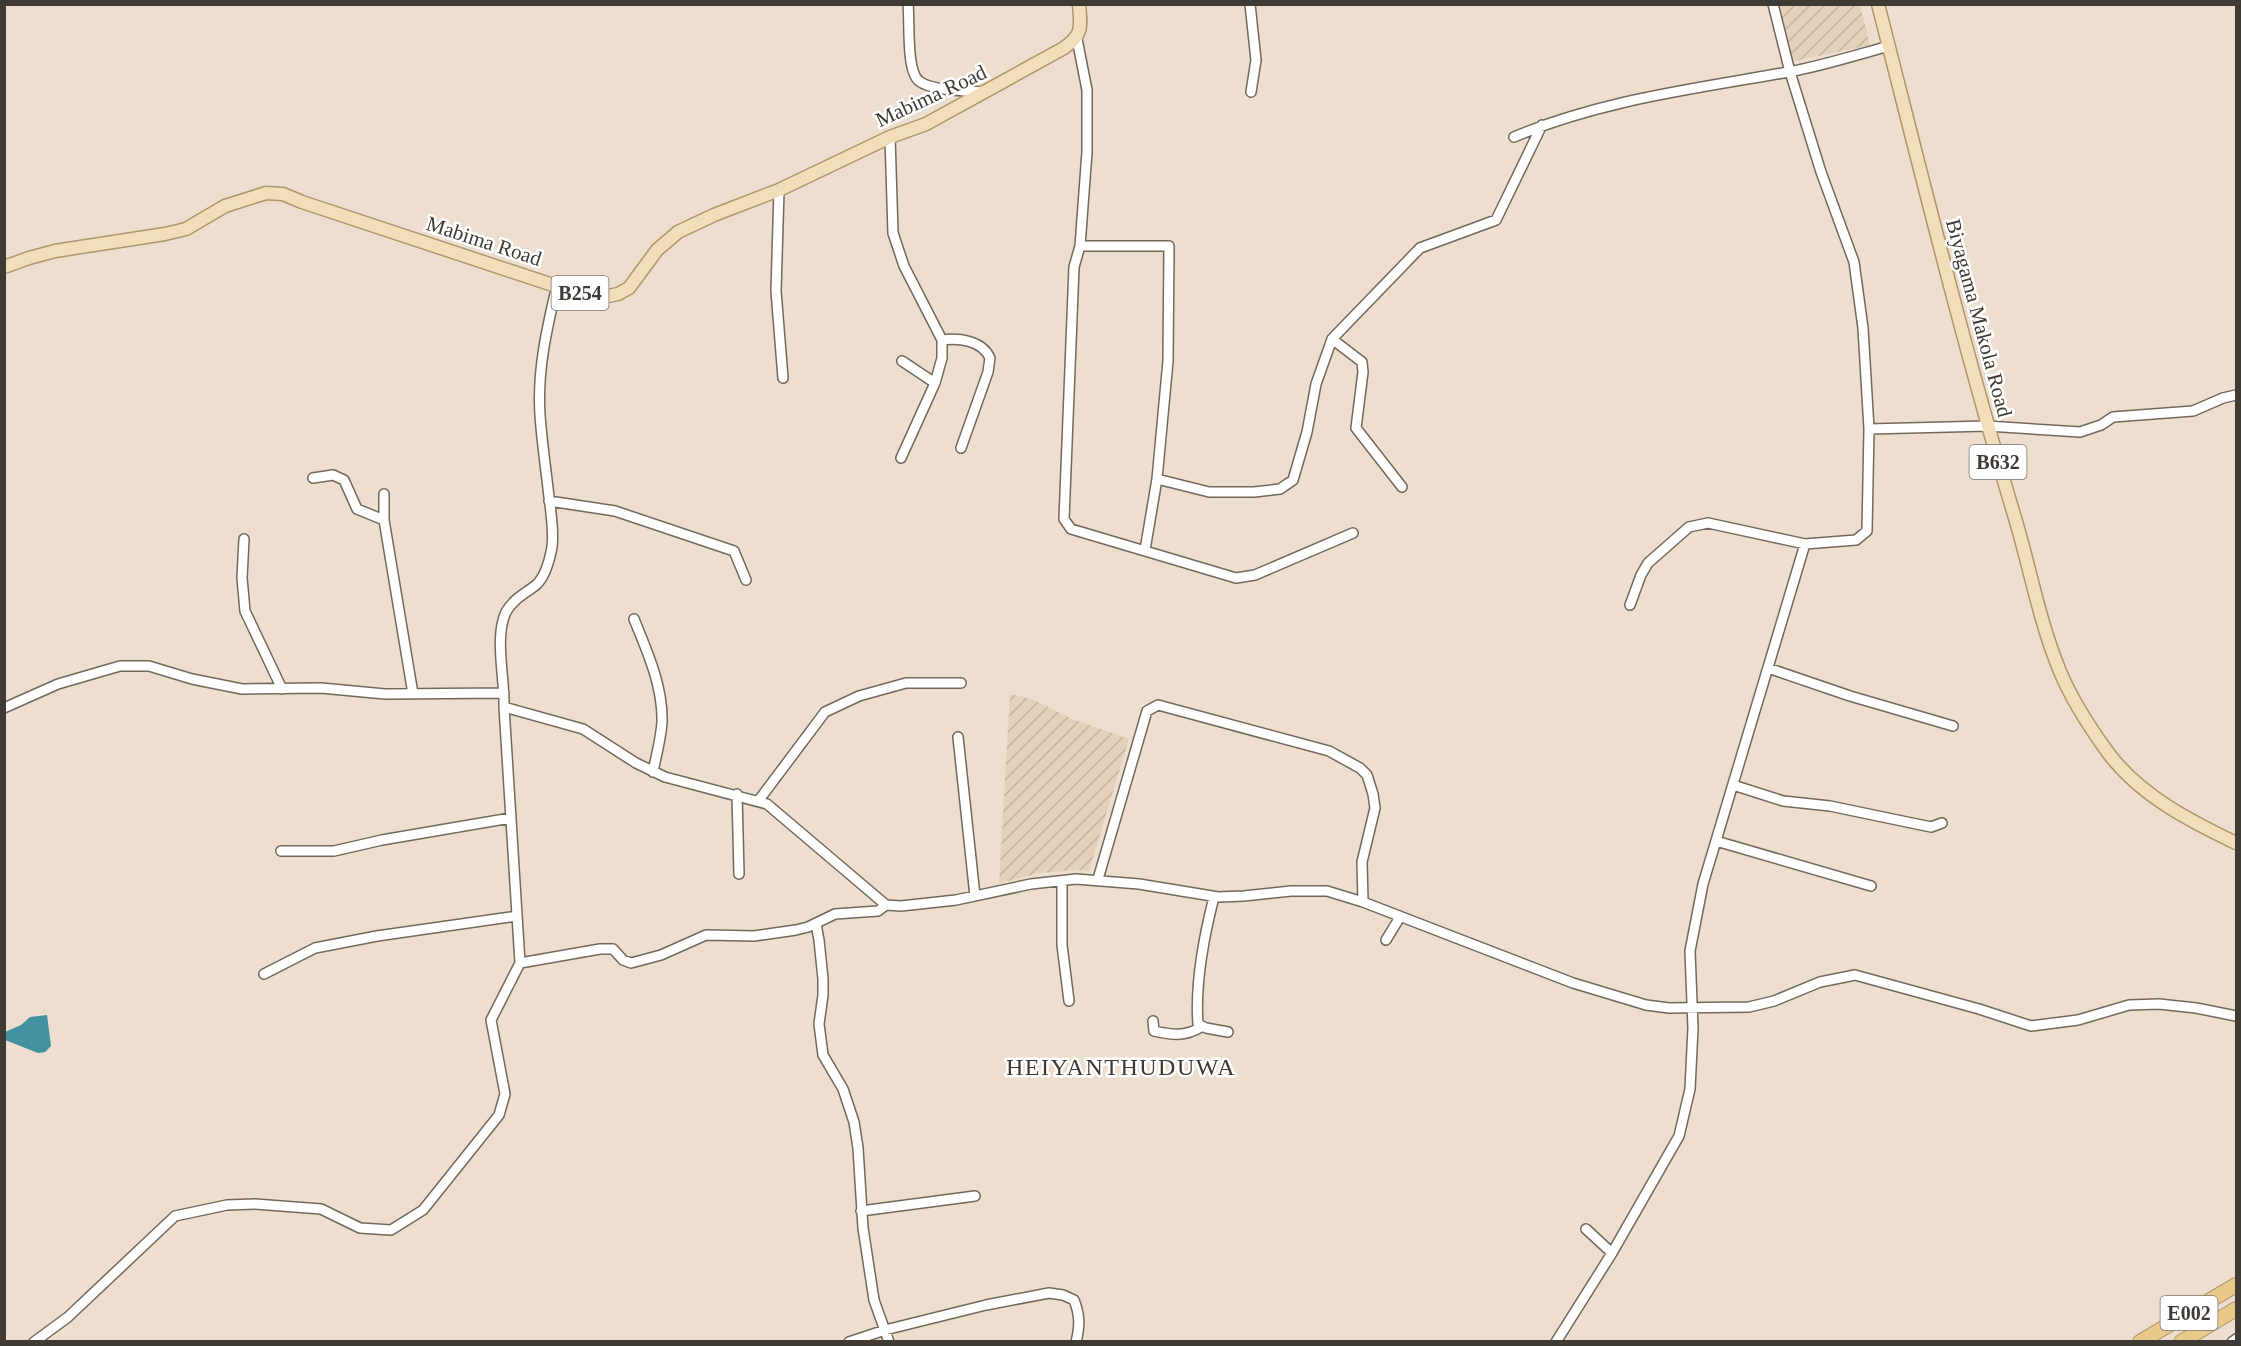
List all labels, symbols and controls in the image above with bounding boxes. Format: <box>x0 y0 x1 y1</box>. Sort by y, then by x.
street label: Mabima Road <box>872 60 991 132</box>
street label: Mabima Road <box>423 211 545 271</box>
street label: Biyagama Makola Road <box>1941 216 2017 420</box>
road number: B254 <box>552 276 608 310</box>
road number: B632 <box>1970 445 2026 479</box>
district label: HEIYANTHUDUWA <box>1006 1054 1236 1080</box>
road number: E002 <box>2160 1296 2218 1330</box>

